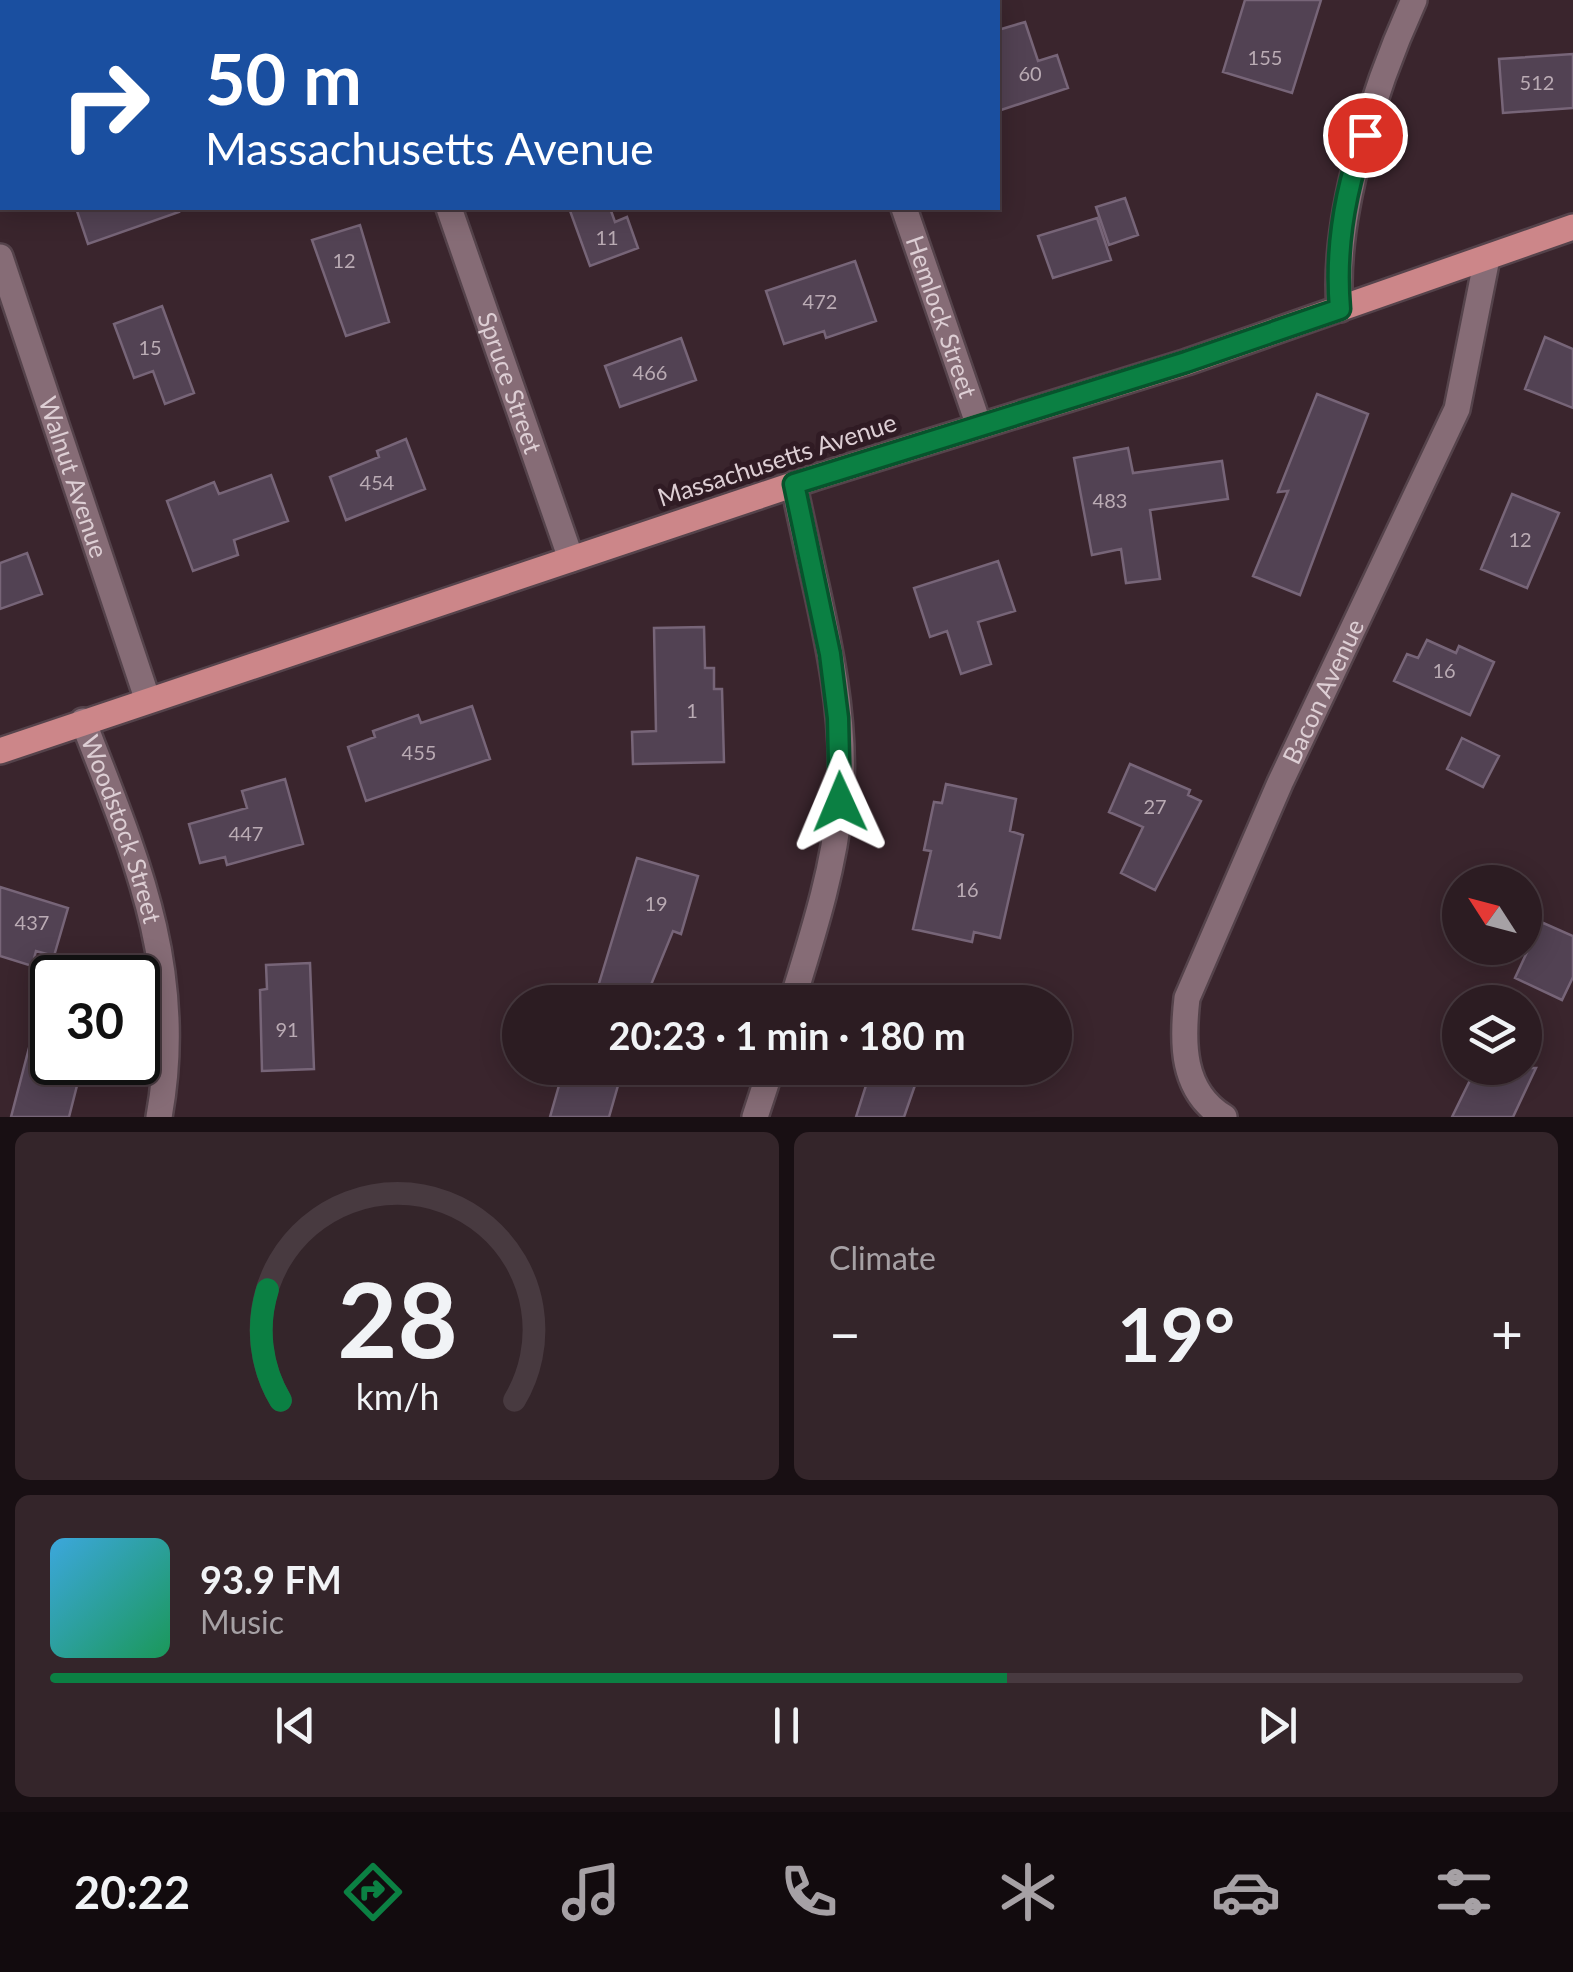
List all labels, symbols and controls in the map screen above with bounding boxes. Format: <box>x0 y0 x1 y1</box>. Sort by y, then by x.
text: 50 m <box>205 36 362 120</box>
icon: right <box>40 40 170 170</box>
house number: 155 <box>1248 45 1282 69</box>
house number: 60 <box>1018 61 1042 85</box>
house number: 512 <box>1520 70 1554 94</box>
pin <box>1323 93 1408 178</box>
icon: arrive <box>1338 108 1393 163</box>
text: Massachusetts Avenue <box>205 121 654 175</box>
house number: 11 <box>595 225 619 249</box>
street label: Hemlock Street <box>901 231 984 401</box>
house number: 12 <box>332 248 356 272</box>
house number: 472 <box>803 289 837 313</box>
street label: Spruce Street <box>472 308 549 457</box>
house number: 15 <box>138 335 162 359</box>
house number: 466 <box>633 360 667 384</box>
street label: Walnut Avenue <box>34 392 115 561</box>
street label: Massachusetts Avenue <box>653 406 900 512</box>
house number: 454 <box>360 470 395 494</box>
house number: 483 <box>1093 488 1127 512</box>
house number: 12 <box>1508 527 1532 551</box>
street label: Bacon Avenue <box>1275 614 1369 768</box>
house number: 16 <box>1432 658 1456 682</box>
house number: 1 <box>686 698 698 722</box>
street label: Woodstock Street <box>76 730 168 926</box>
house number: 455 <box>402 740 436 764</box>
position arrow <box>788 750 892 854</box>
house number: 27 <box>1143 794 1167 818</box>
house number: 447 <box>229 821 263 845</box>
north arrow <box>1442 865 1542 965</box>
map controls <box>1442 865 1542 1085</box>
house number: 16 <box>955 877 979 901</box>
house number: 19 <box>644 891 668 915</box>
house number: 437 <box>15 910 49 934</box>
speed limit sign: 30 <box>30 955 160 1085</box>
button: layers <box>1442 985 1542 1085</box>
text: 20:23 · 1 min · 180 m <box>608 1012 966 1058</box>
house number: 91 <box>275 1017 299 1041</box>
text: Climate <box>829 1238 936 1277</box>
text: 28 <box>337 1255 457 1380</box>
text: 19° <box>1117 1288 1235 1378</box>
text: − <box>829 1300 861 1366</box>
text: + <box>1491 1300 1523 1366</box>
text: km/h <box>355 1375 439 1418</box>
text: 93.9 FM <box>200 1556 342 1602</box>
text: Music <box>200 1602 284 1641</box>
icon: previous <box>268 1698 323 1753</box>
icon: pause <box>759 1698 814 1753</box>
icon: next <box>1250 1698 1305 1753</box>
icon: directions <box>338 1857 408 1927</box>
icon: music <box>556 1857 626 1927</box>
icon: phone <box>774 1857 844 1927</box>
icon: climate <box>993 1857 1063 1927</box>
icon: car <box>1211 1857 1281 1927</box>
icon: filters <box>1429 1857 1499 1927</box>
text: 20:22 <box>74 1865 190 1919</box>

